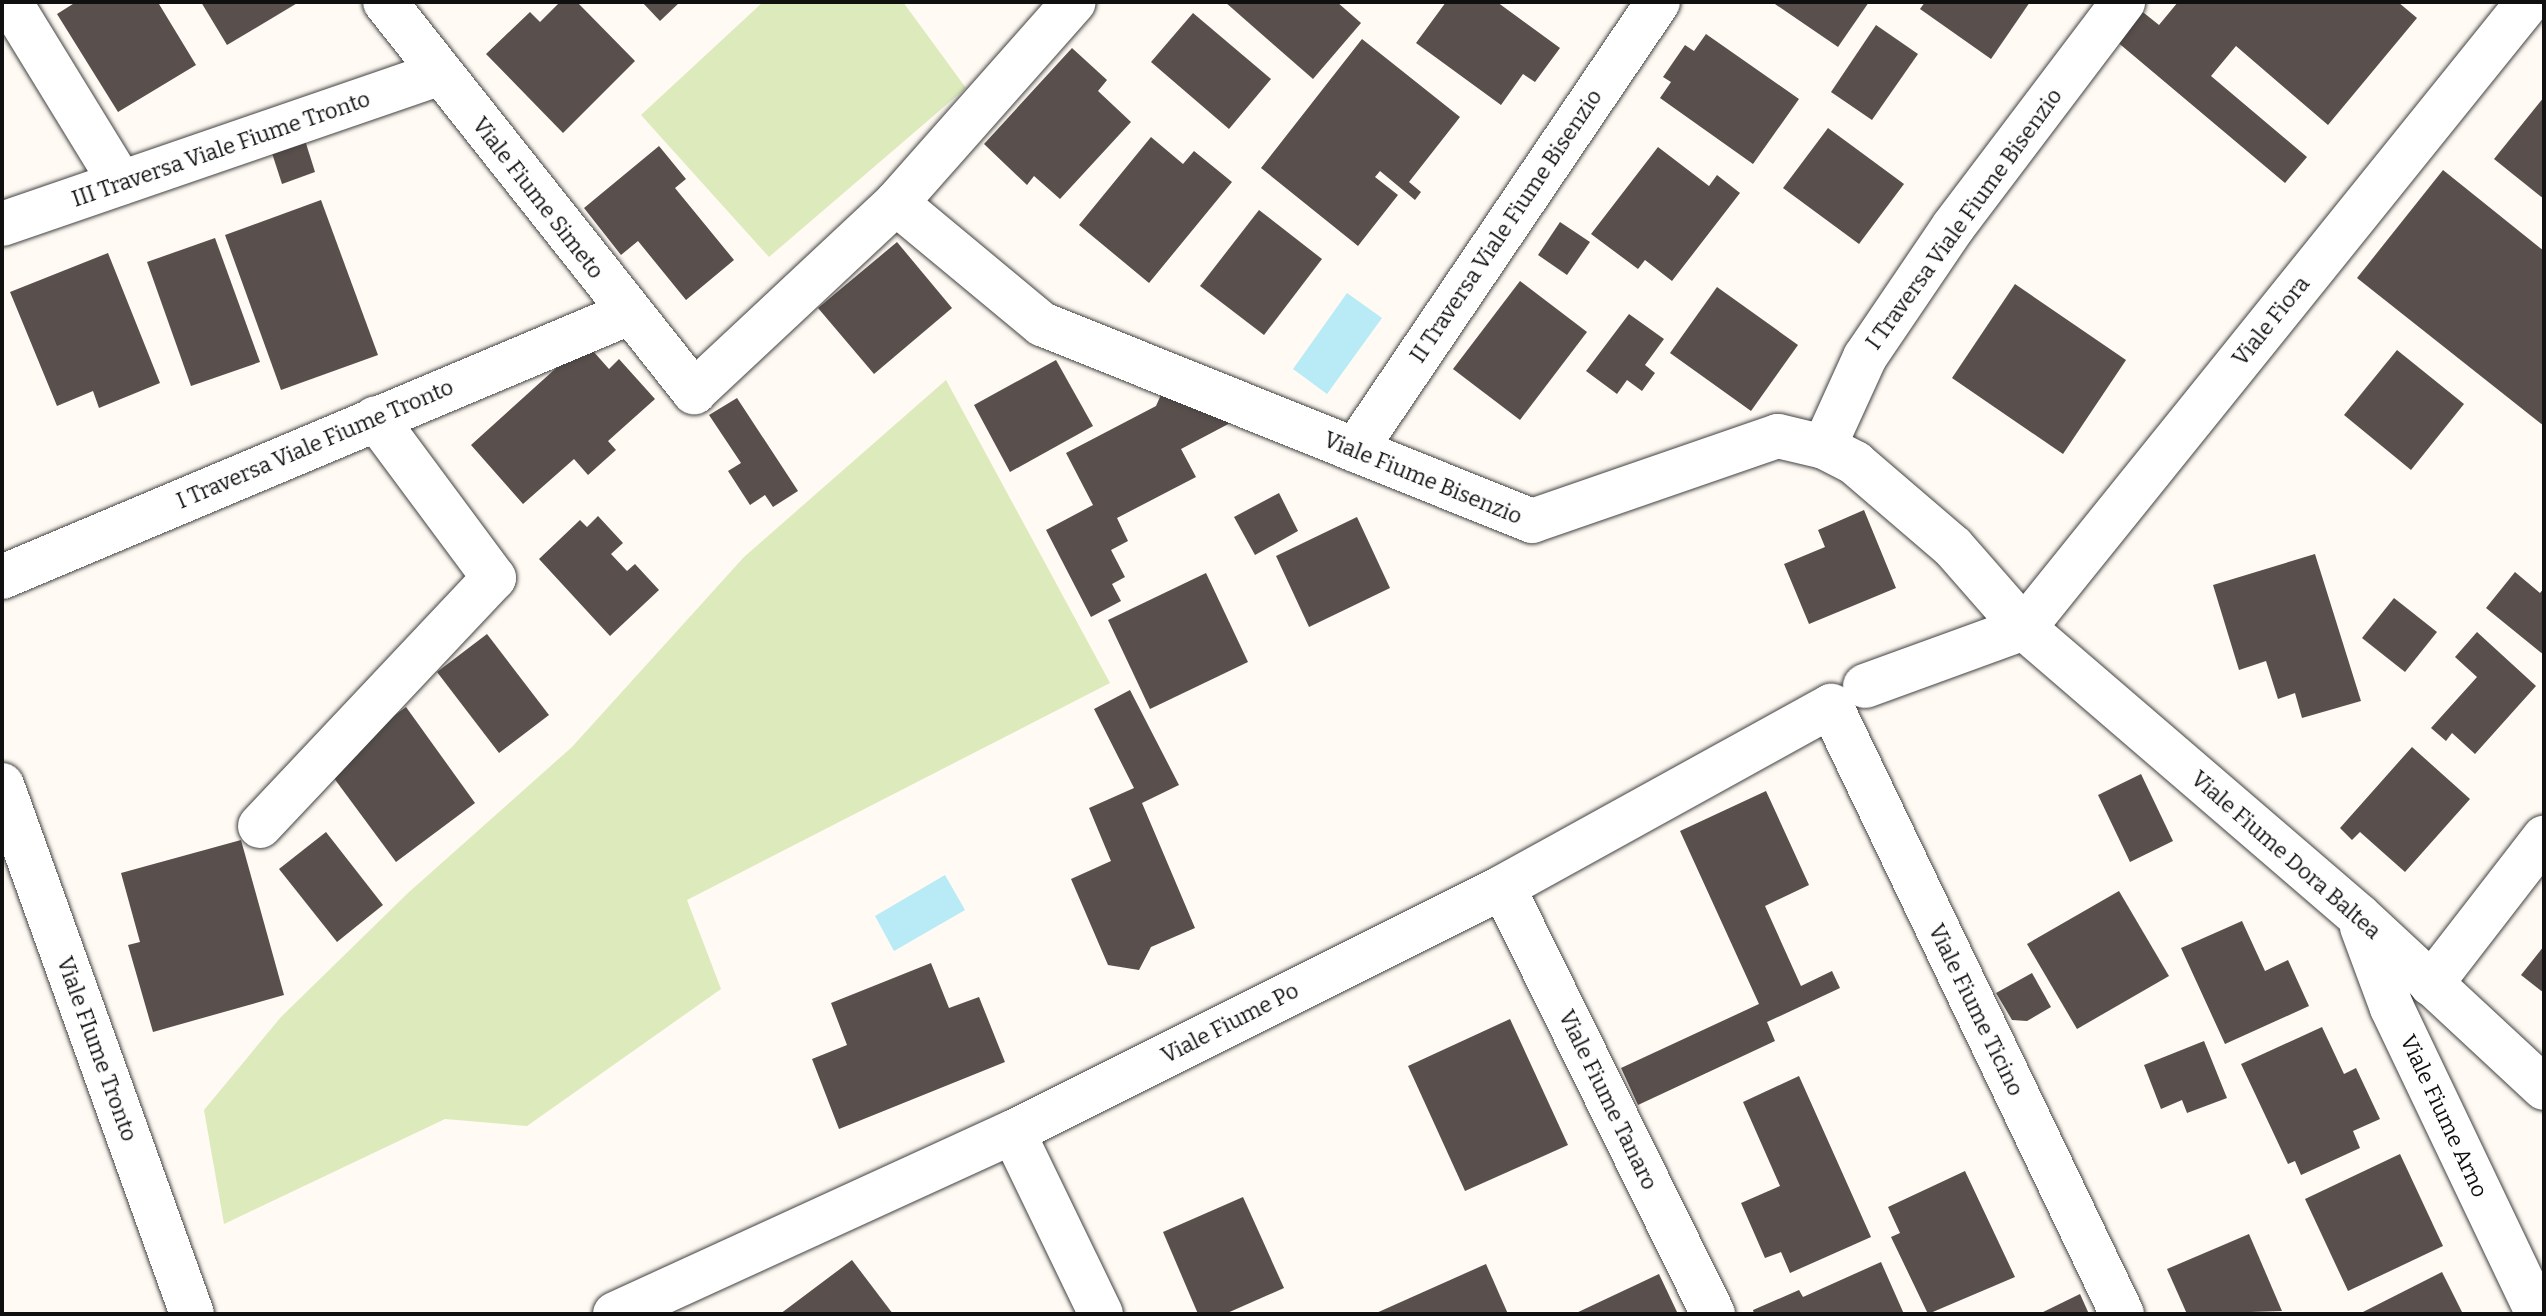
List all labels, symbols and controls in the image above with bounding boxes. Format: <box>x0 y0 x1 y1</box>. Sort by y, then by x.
street label: I Traversa Viale Fiume Bisenzio <box>1860 83 2068 355</box>
street label: II Traversa Viale Fiume Bisenzio <box>1405 84 1607 368</box>
street label: III Traversa Viale Fiume Tronto <box>68 85 374 213</box>
street label: Viale Fiume Simeto <box>467 112 609 284</box>
street label: Viale Fiora <box>2227 271 2315 371</box>
street label: I Traversa Viale Fiume Tronto <box>173 374 457 514</box>
street label: Viale Fiume Bisenzio <box>1320 426 1526 530</box>
street label: Viale Fiume Dora Baltea <box>2186 765 2386 945</box>
street label: Viale Fiume Ticino <box>1923 920 2029 1100</box>
street label: Viale FIume Tronto <box>51 953 143 1145</box>
street label: Viale Fiume Po <box>1157 977 1303 1069</box>
street label: Viale Fiume Tanaro <box>1553 1006 1663 1194</box>
street label: Viale Fiume Arno <box>2395 1031 2493 1201</box>

